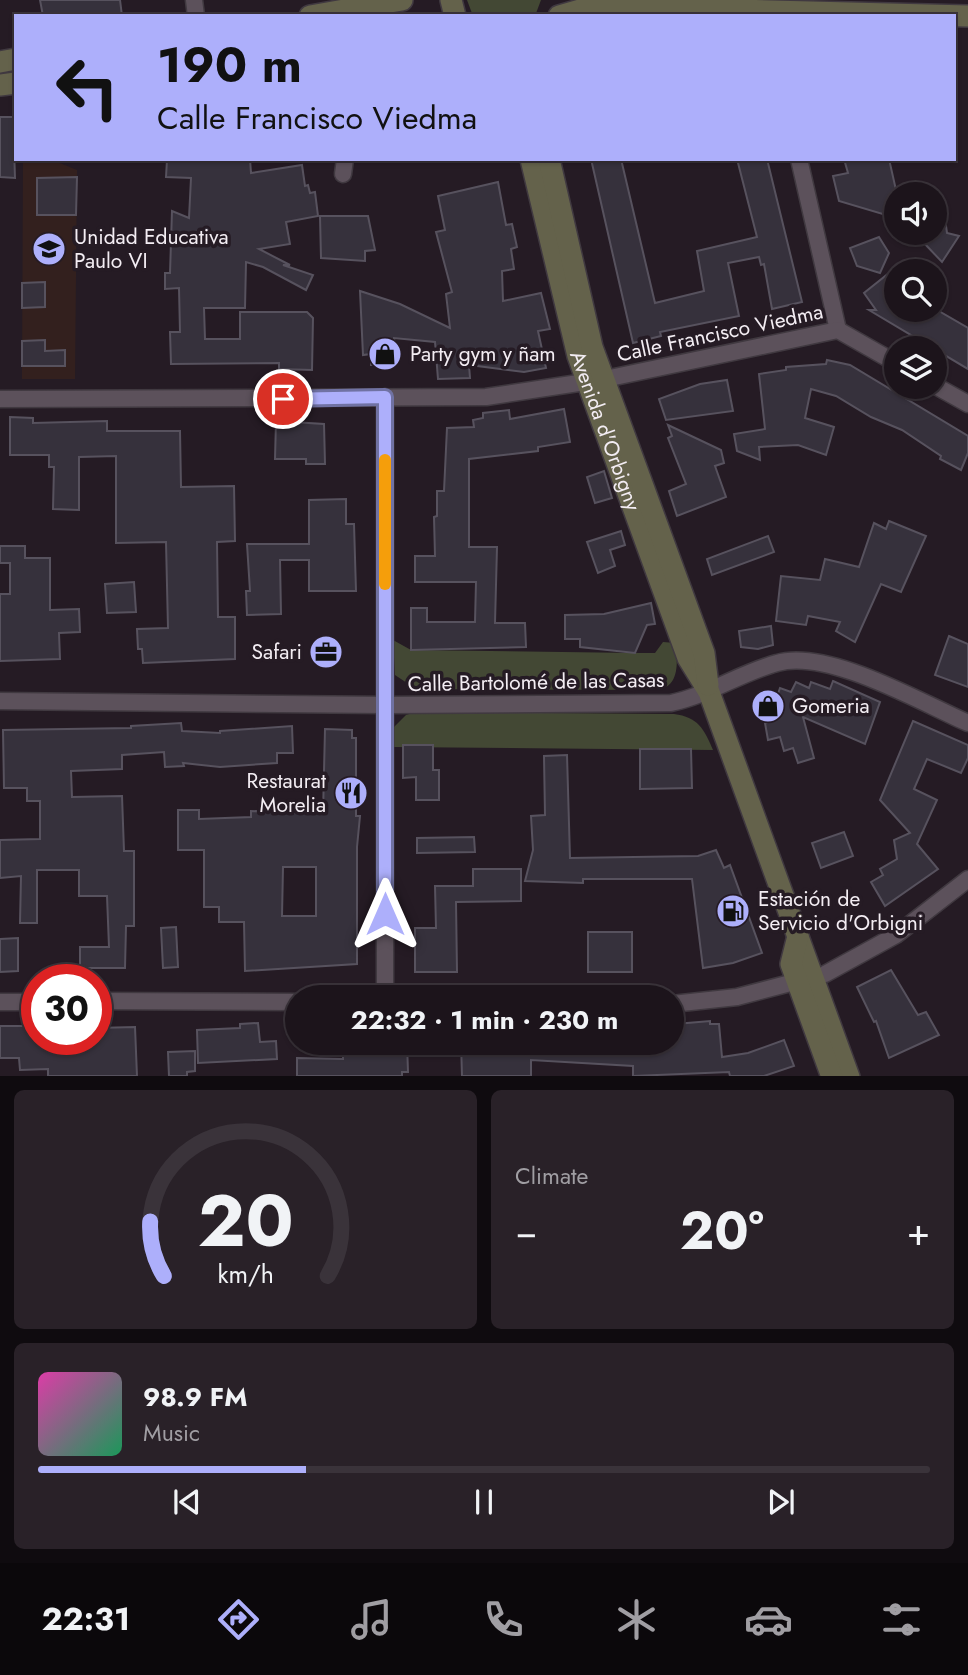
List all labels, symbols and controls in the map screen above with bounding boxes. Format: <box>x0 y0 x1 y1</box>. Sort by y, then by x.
text: 190 m <box>157 30 302 100</box>
icon: left <box>42 42 133 133</box>
text: Calle Francisco Viedma <box>157 95 477 141</box>
map controls <box>884 182 947 399</box>
button: sound <box>884 182 947 245</box>
place label: Unidad Educativa Paulo VI <box>74 222 229 276</box>
school or university icon: Unidad Educativa Paulo VI <box>30 230 68 268</box>
button: search <box>884 259 947 322</box>
street label: Calle Francisco Viedma <box>614 296 826 370</box>
shop icon: Party gym y ñam <box>366 335 404 373</box>
button: layers <box>884 336 947 399</box>
place label: Party gym y ñam <box>410 339 556 369</box>
street label: Avenida d'Orbigny <box>562 347 648 516</box>
pin <box>253 369 313 429</box>
icon: arrive <box>264 380 302 418</box>
office icon: Safari <box>307 633 345 671</box>
place label: Safari <box>252 637 302 667</box>
street label: Calle Bartolomé de las Casas <box>407 665 665 699</box>
shop icon: Gomeria <box>749 687 787 725</box>
place label: Gomeria <box>792 691 870 721</box>
place label: Restaurat Morelia <box>246 766 326 820</box>
restaurant icon: Restaurat Morelia <box>332 774 370 812</box>
position arrow <box>348 877 422 951</box>
place label: Estación de Servicio d'Orbigni <box>758 884 923 938</box>
fuel station icon: Estación de Servicio d'Orbigni <box>714 892 752 930</box>
speed limit sign: 30 <box>21 964 112 1055</box>
text: 22:32 · 1 min · 230 m <box>351 1001 618 1039</box>
text: Climate <box>515 1159 588 1193</box>
text: 20 <box>198 1168 293 1273</box>
text: 20° <box>680 1193 764 1269</box>
text: − <box>515 1204 537 1259</box>
text: + <box>907 1204 930 1259</box>
text: km/h <box>217 1255 274 1291</box>
text: 98.9 FM <box>143 1378 247 1416</box>
text: Music <box>143 1416 200 1450</box>
icon: previous <box>168 1483 206 1521</box>
icon: pause <box>465 1483 503 1521</box>
icon: next <box>762 1483 800 1521</box>
icon: directions <box>214 1595 263 1644</box>
icon: music <box>347 1595 396 1644</box>
icon: phone <box>479 1595 528 1644</box>
icon: climate <box>612 1595 661 1644</box>
icon: car <box>744 1595 793 1644</box>
icon: filters <box>877 1595 926 1644</box>
text: 22:31 <box>42 1596 130 1642</box>

